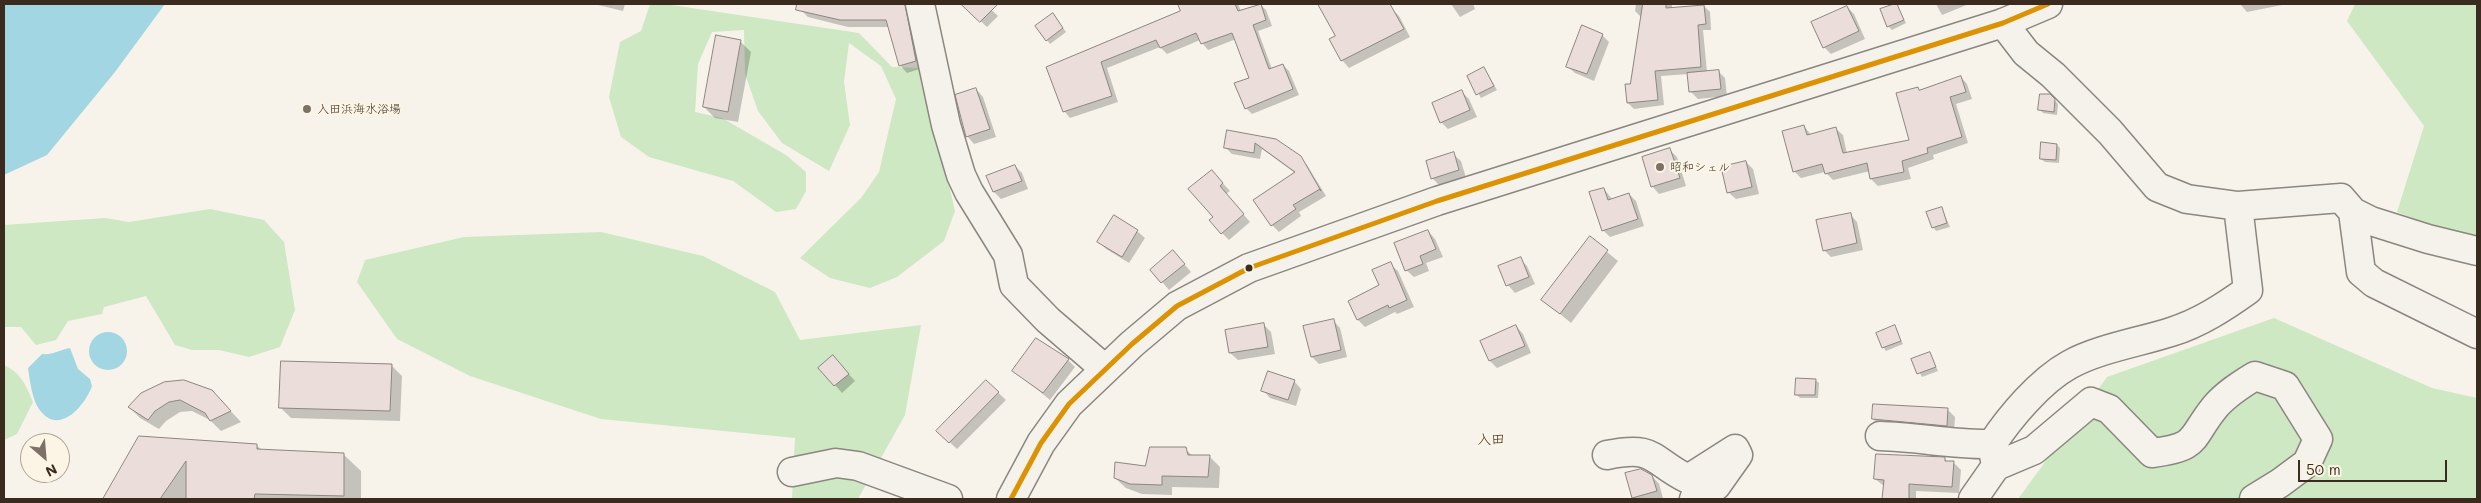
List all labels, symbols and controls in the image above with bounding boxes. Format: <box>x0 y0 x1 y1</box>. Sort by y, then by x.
place label: 入田浜海水浴場 <box>317 102 401 116</box>
marker: 入田浜海水浴場 <box>301 103 313 115</box>
place label: 昭和シェル <box>1670 160 1730 174</box>
marker: 昭和シェル <box>1654 161 1666 173</box>
unlabelled marker <box>1244 263 1254 273</box>
district label: 入田 <box>1477 432 1505 448</box>
north arrow <box>20 433 70 483</box>
scale bar <box>2301 450 2450 482</box>
text: 50 m <box>2306 459 2341 479</box>
text: N <box>43 460 61 482</box>

